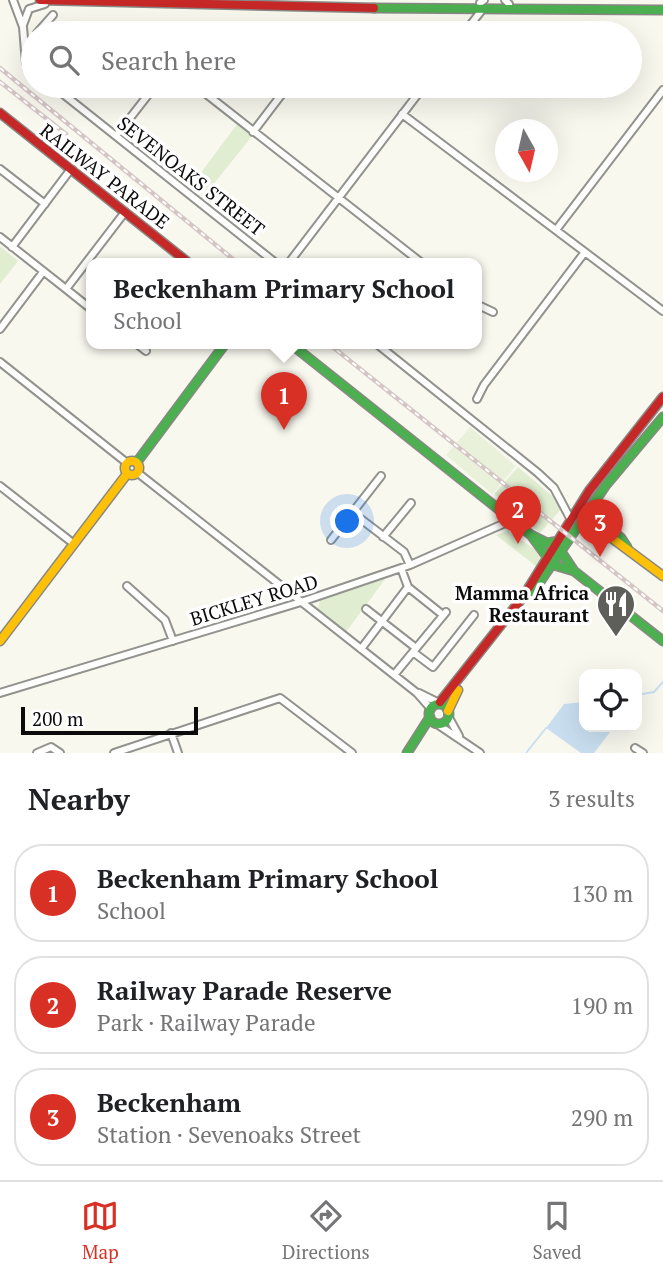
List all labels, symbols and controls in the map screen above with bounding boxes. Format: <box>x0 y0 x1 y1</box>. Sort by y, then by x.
search box <box>21 21 642 98</box>
icon: search <box>45 41 83 79</box>
text: Search here <box>101 43 236 77</box>
street label: SEVENOAKS STREET <box>113 110 270 241</box>
street label: RAILWAY PARADE <box>36 117 175 234</box>
north arrow <box>495 119 558 182</box>
popup <box>86 258 482 349</box>
text: Beckenham Primary School <box>113 271 455 305</box>
text: School <box>113 305 182 336</box>
pin: 1 <box>261 372 307 430</box>
pin: 2 <box>495 486 541 544</box>
pin: 3 <box>577 499 623 557</box>
your location <box>330 504 364 538</box>
street label: BICKLEY ROAD <box>187 568 321 631</box>
place label: Mamma Africa Restaurant <box>455 580 589 627</box>
restaurant icon: Mamma Africa Restaurant <box>595 583 637 638</box>
map controls <box>579 669 642 732</box>
button: locate <box>579 669 642 732</box>
scale bar <box>21 704 198 736</box>
text: 200 m <box>32 706 83 731</box>
text: Nearby <box>28 779 130 819</box>
text: 3 results <box>548 783 635 814</box>
text: Beckenham Primary School <box>97 861 438 895</box>
text: 1 <box>47 878 60 909</box>
text: 130 m <box>571 878 633 909</box>
text: School <box>97 895 166 926</box>
text: Railway Parade Reserve <box>97 973 392 1007</box>
text: 2 <box>47 990 60 1021</box>
text: 190 m <box>571 990 633 1021</box>
text: Park · Railway Parade <box>97 1007 315 1038</box>
text: Beckenham <box>97 1085 241 1119</box>
text: 3 <box>47 1102 60 1133</box>
text: 290 m <box>571 1102 633 1133</box>
text: Station · Sevenoaks Street <box>97 1119 361 1150</box>
tab: Map <box>81 1197 119 1264</box>
tab: Directions <box>282 1197 370 1264</box>
tab: Saved <box>532 1197 582 1264</box>

